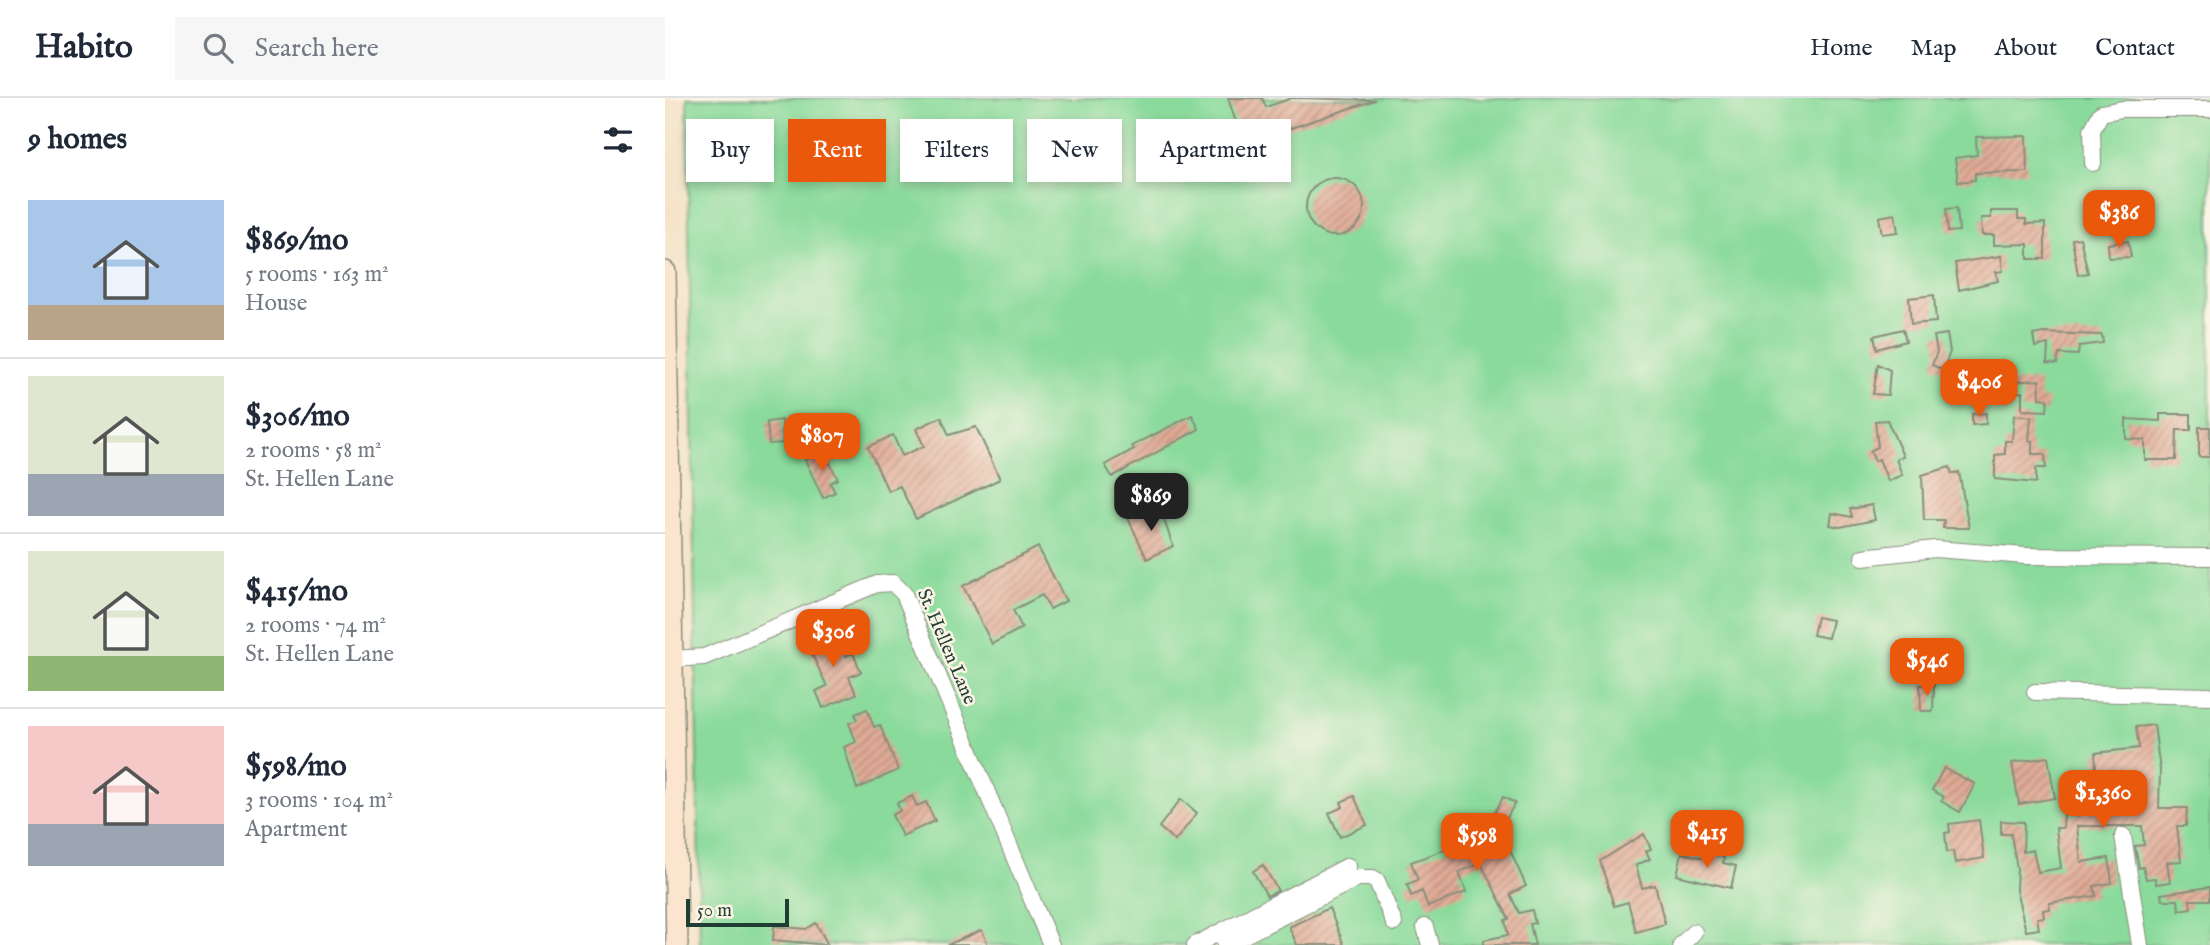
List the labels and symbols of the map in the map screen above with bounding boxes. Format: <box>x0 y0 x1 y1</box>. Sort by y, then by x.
pin: $386 <box>2078 190 2160 250</box>
pin: $406 <box>1938 360 2020 419</box>
pin: $807 <box>781 414 863 473</box>
pin: $869 <box>1110 474 1192 533</box>
street label: St. Hellen Lane <box>911 585 981 708</box>
pin: $306 <box>792 610 874 669</box>
pin: $546 <box>1886 638 1968 698</box>
pin: $1,360 <box>2046 770 2160 830</box>
pin: $415 <box>1666 810 1748 870</box>
pin: $598 <box>1436 814 1518 873</box>
scale bar <box>686 896 789 928</box>

